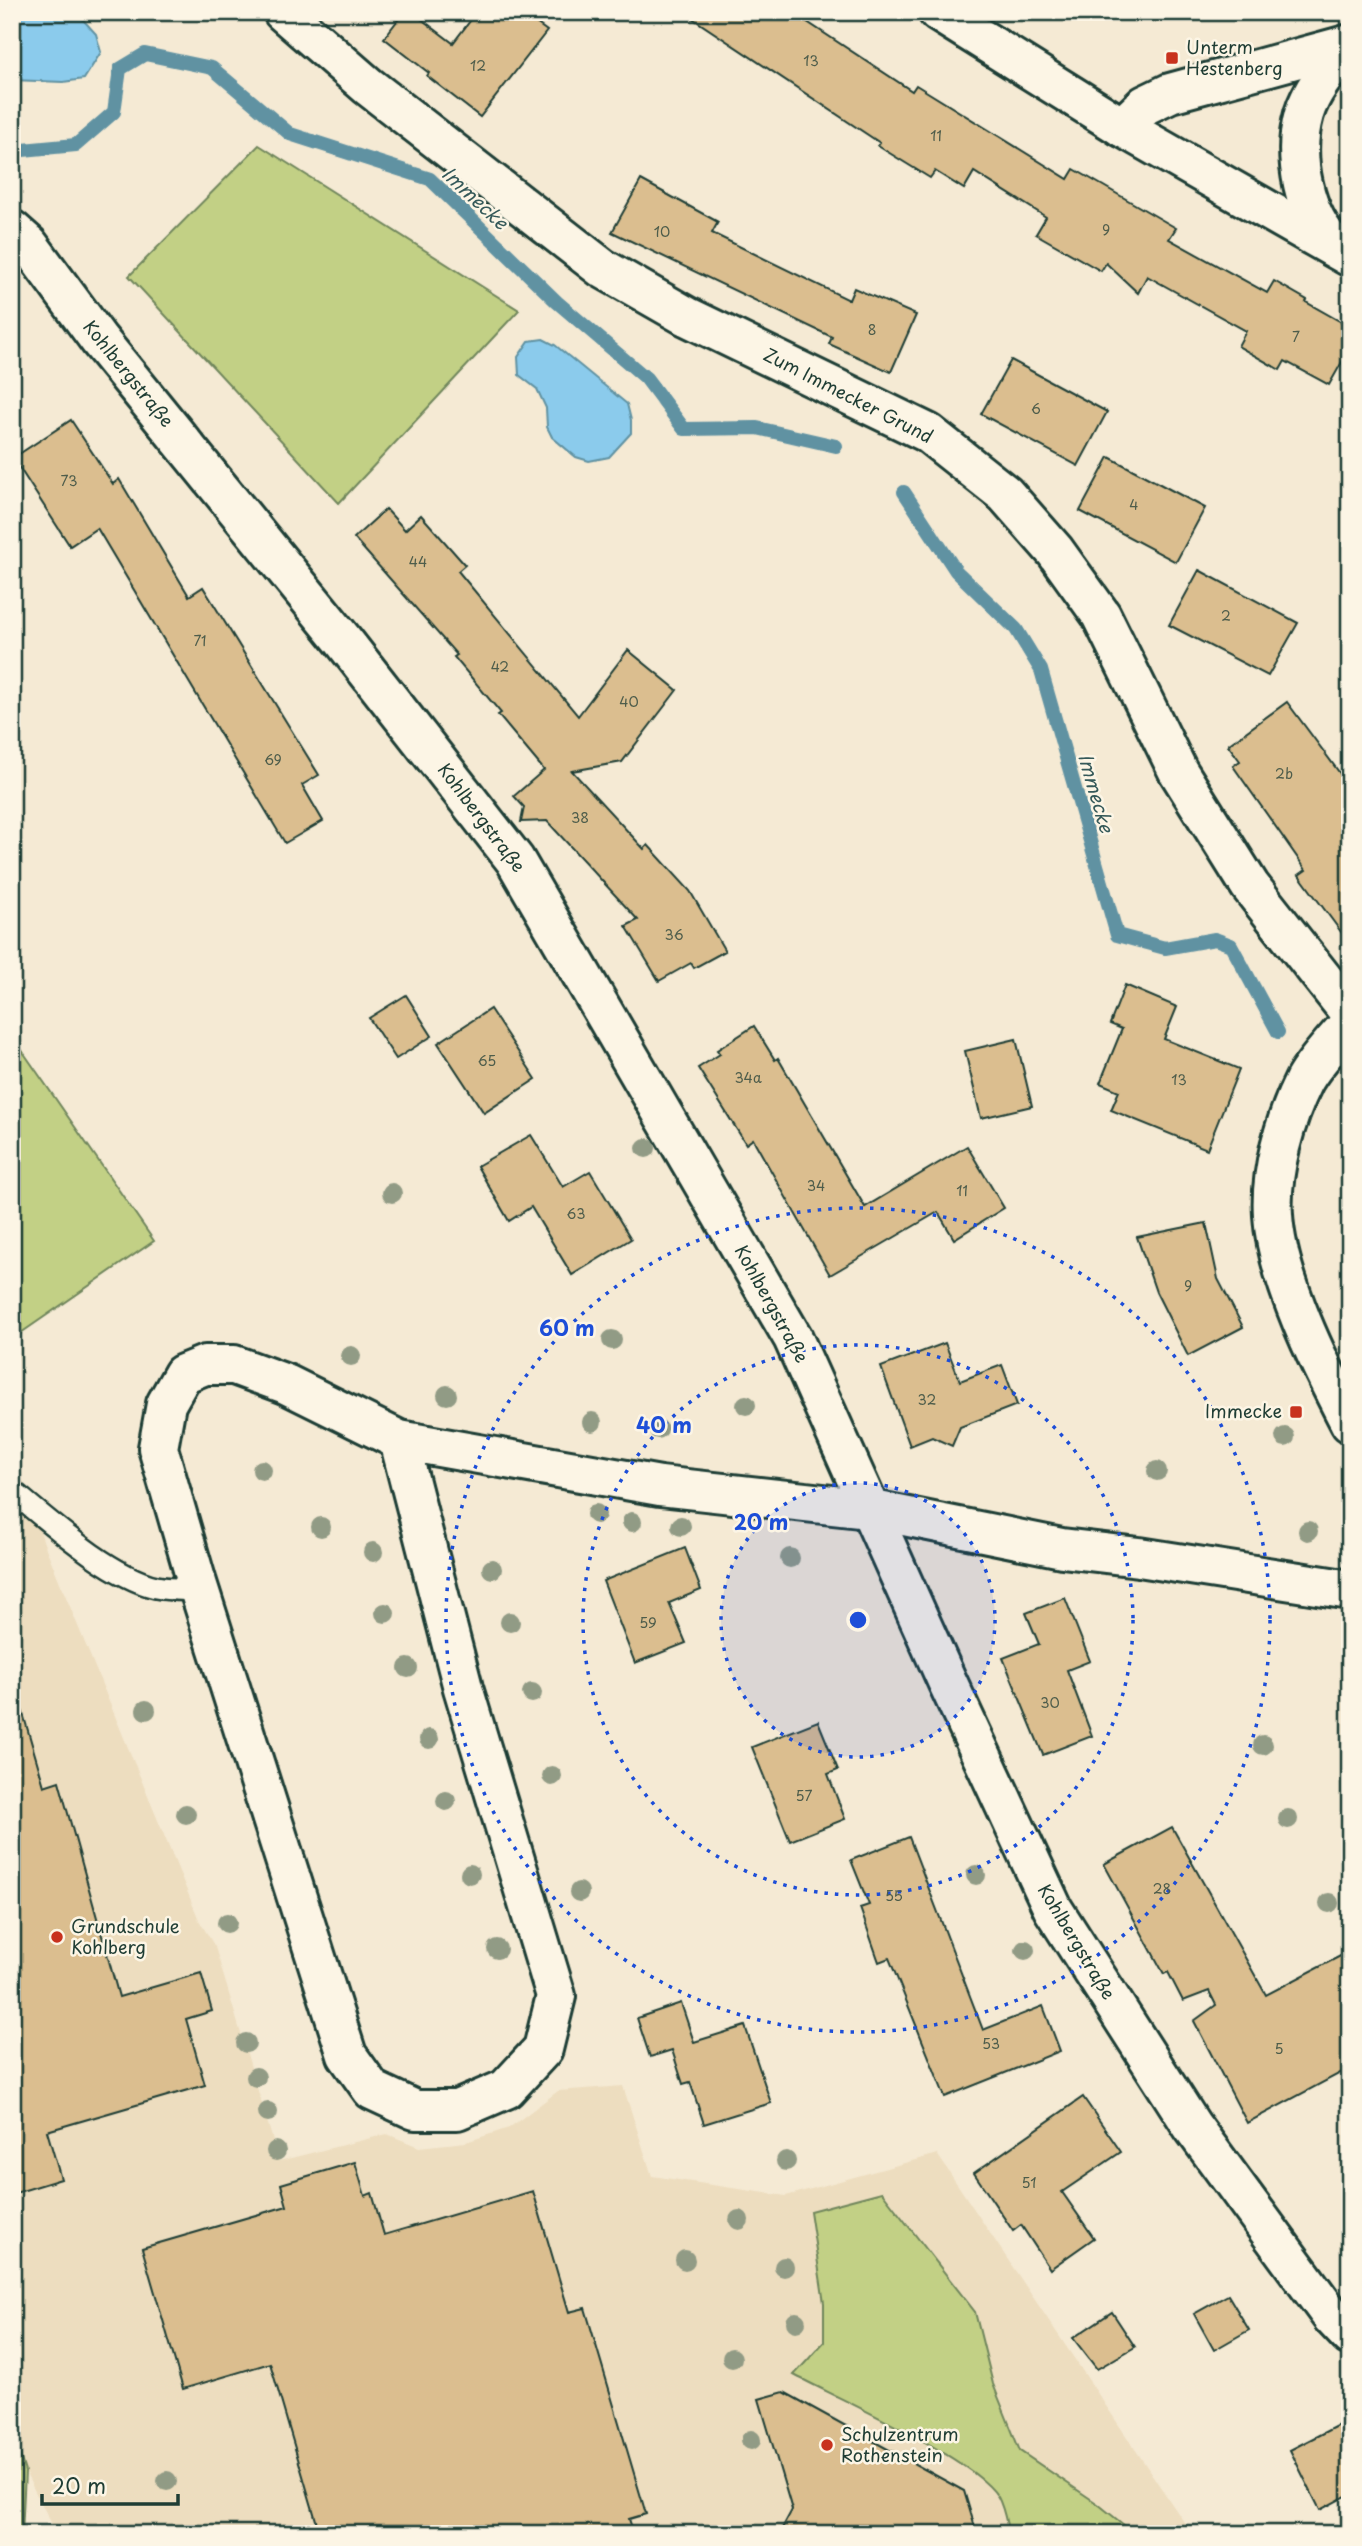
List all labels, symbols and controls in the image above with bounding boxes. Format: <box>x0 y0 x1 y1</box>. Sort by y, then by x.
place label: Unterm Hestenberg <box>1186 33 1283 81</box>
house number: 13 <box>803 50 819 71</box>
marker: Unterm Hestenberg <box>1164 50 1180 66</box>
house number: 12 <box>470 55 486 76</box>
house number: 11 <box>930 125 942 146</box>
water label: Immecke <box>436 159 516 236</box>
house number: 9 <box>1102 219 1110 240</box>
house number: 10 <box>654 221 670 242</box>
street label: Kohlbergstraße <box>77 314 181 433</box>
house number: 8 <box>868 319 876 340</box>
house number: 7 <box>1292 326 1300 347</box>
street label: Zum Immecker Grund <box>759 340 938 449</box>
house number: 6 <box>1031 398 1041 419</box>
house number: 73 <box>61 470 77 491</box>
house number: 4 <box>1129 494 1139 515</box>
house number: 44 <box>409 551 427 572</box>
house number: 2 <box>1221 605 1231 626</box>
house number: 71 <box>193 630 207 651</box>
house number: 42 <box>491 656 509 677</box>
house number: 40 <box>619 691 639 712</box>
house number: 69 <box>264 749 282 770</box>
water label: Immecke <box>1072 750 1122 836</box>
street label: Kohlbergstraße <box>432 757 532 878</box>
house number: 2b <box>1275 763 1293 784</box>
house number: 38 <box>571 807 589 828</box>
house number: 36 <box>664 924 684 945</box>
house number: 65 <box>478 1050 496 1071</box>
house number: 34a <box>734 1067 762 1088</box>
house number: 13 <box>1171 1069 1187 1090</box>
house number: 34 <box>807 1175 825 1196</box>
house number: 11 <box>956 1180 968 1201</box>
house number: 63 <box>567 1203 585 1224</box>
street label: Kohlbergstraße <box>729 1239 816 1367</box>
house number: 9 <box>1184 1275 1192 1296</box>
text: 60 m <box>539 1311 595 1343</box>
house number: 32 <box>918 1389 936 1410</box>
place label: Immecke <box>1205 1397 1282 1424</box>
marker: Immecke <box>1288 1404 1304 1420</box>
text: 40 m <box>636 1408 692 1440</box>
text: 20 m <box>734 1505 788 1537</box>
centre of rings <box>846 1608 870 1632</box>
house number: 59 <box>639 1612 657 1633</box>
house number: 30 <box>1040 1692 1060 1713</box>
house number: 57 <box>796 1785 812 1806</box>
street label: Kohlbergstraße <box>1032 1878 1123 2004</box>
house number: 28 <box>1153 1878 1171 1899</box>
house number: 55 <box>885 1885 903 1906</box>
place label: Grundschule Kohlberg <box>71 1912 180 1960</box>
marker: Grundschule Kohlberg <box>49 1929 65 1945</box>
house number: 53 <box>982 2033 1000 2054</box>
house number: 5 <box>1274 2038 1284 2059</box>
house number: 51 <box>1022 2172 1036 2193</box>
place label: Schulzentrum Rothenstein <box>841 2420 959 2468</box>
marker: Schulzentrum Rothenstein <box>819 2437 835 2453</box>
scale bar <box>42 2462 178 2506</box>
text: 20 m <box>52 2469 106 2501</box>

